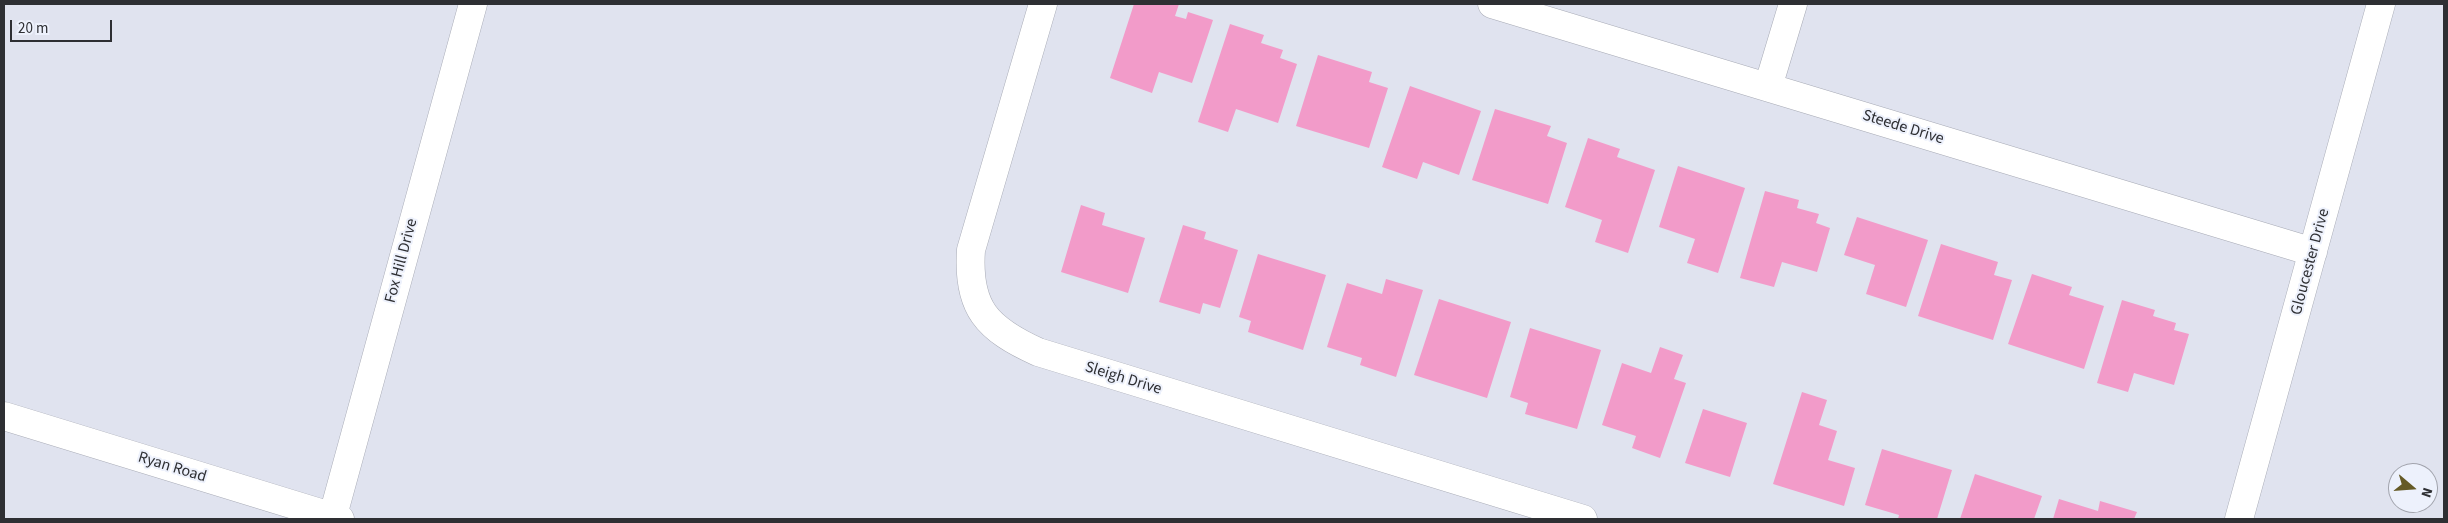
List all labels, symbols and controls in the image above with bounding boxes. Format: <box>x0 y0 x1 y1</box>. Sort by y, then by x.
scale bar <box>12 10 115 42</box>
text: 20 m <box>18 18 48 39</box>
street label: Steede Drive <box>1860 107 1946 149</box>
street label: Gloucester Drive <box>2288 207 2334 317</box>
street label: Fox Hill Drive <box>381 217 423 305</box>
street label: Sleigh Drive <box>1082 358 1164 400</box>
street label: Ryan Road <box>135 448 209 488</box>
north arrow <box>2388 463 2438 513</box>
text: N <box>2415 485 2437 500</box>

